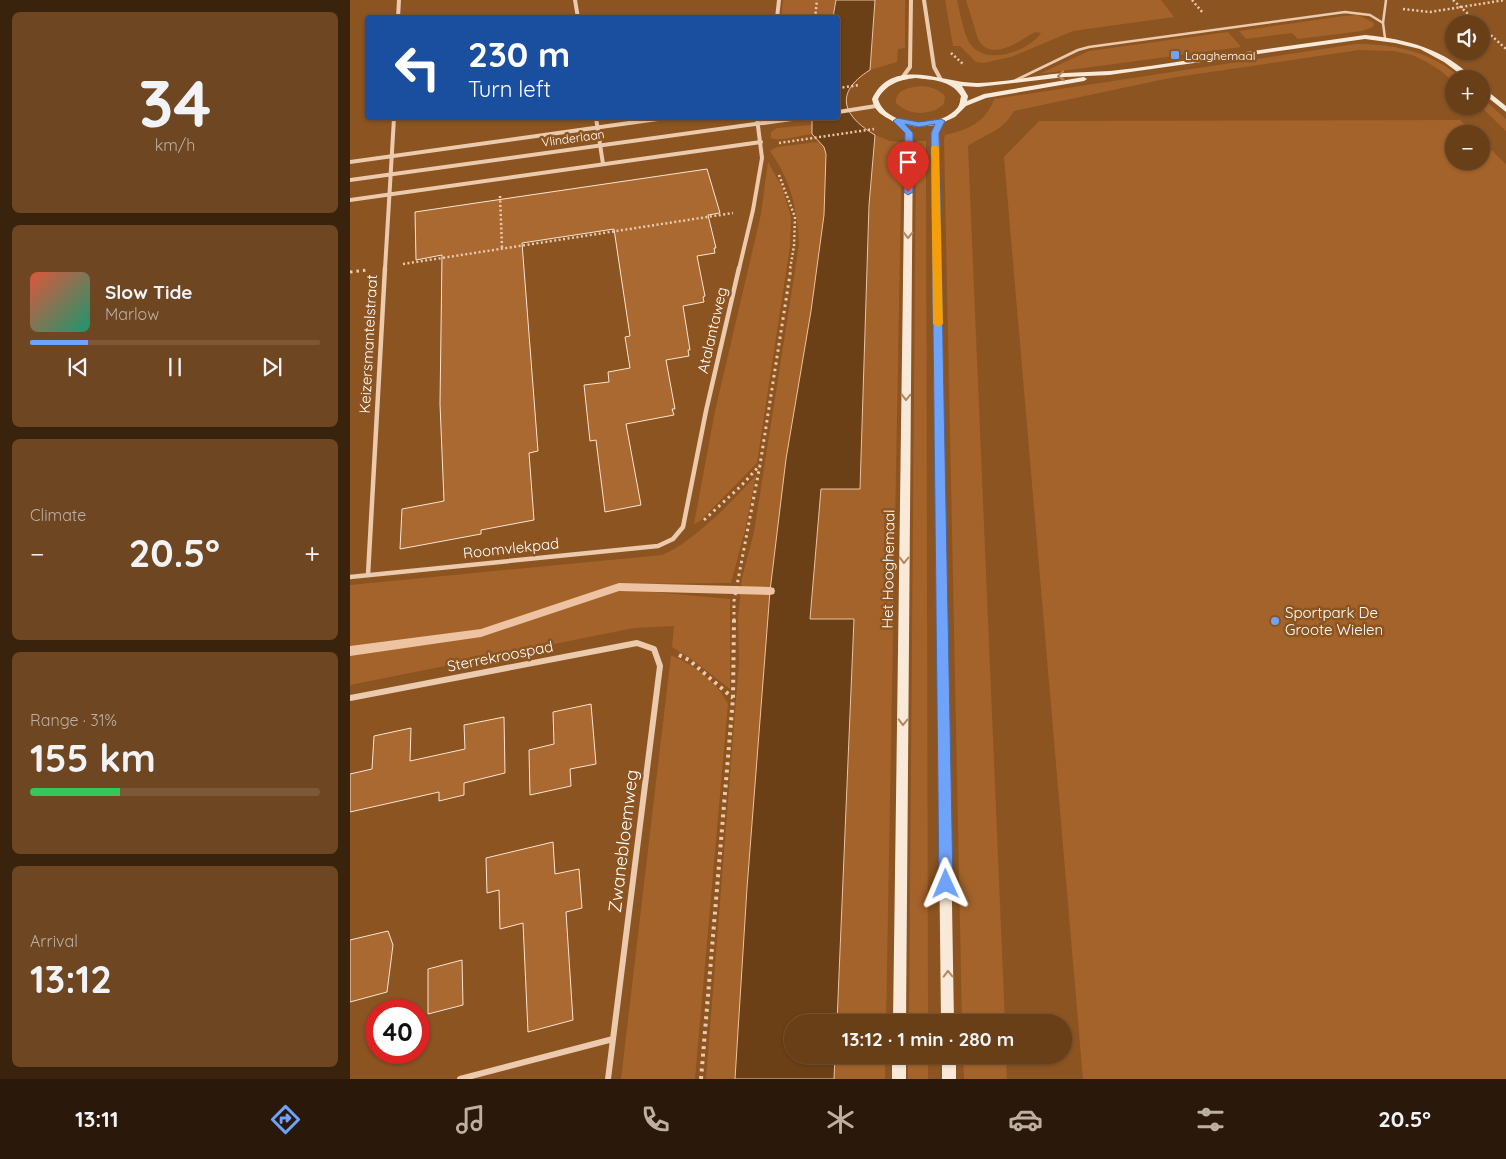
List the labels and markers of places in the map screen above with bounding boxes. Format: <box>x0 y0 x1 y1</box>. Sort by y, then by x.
place label: Laaghemaal <box>1185 48 1256 63</box>
marker: Laaghemaal <box>1169 49 1181 61</box>
pin <box>887 141 929 192</box>
place label: Sportpark De Groote Wielen <box>1285 603 1383 639</box>
marker: Sportpark De Groote Wielen <box>1269 615 1281 627</box>

